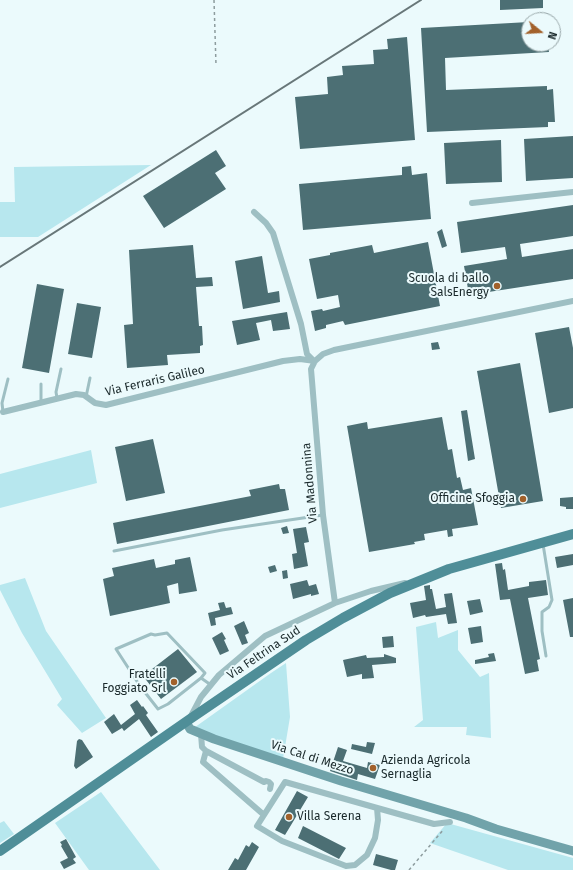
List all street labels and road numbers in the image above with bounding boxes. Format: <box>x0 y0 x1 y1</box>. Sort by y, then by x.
street label: Via Ferraris Galileo <box>104 363 206 399</box>
street label: Via Madonnina <box>299 442 321 524</box>
street label: Via Feltrina Sud <box>225 623 303 683</box>
street label: Via Cal di Mezzo <box>269 738 355 778</box>

